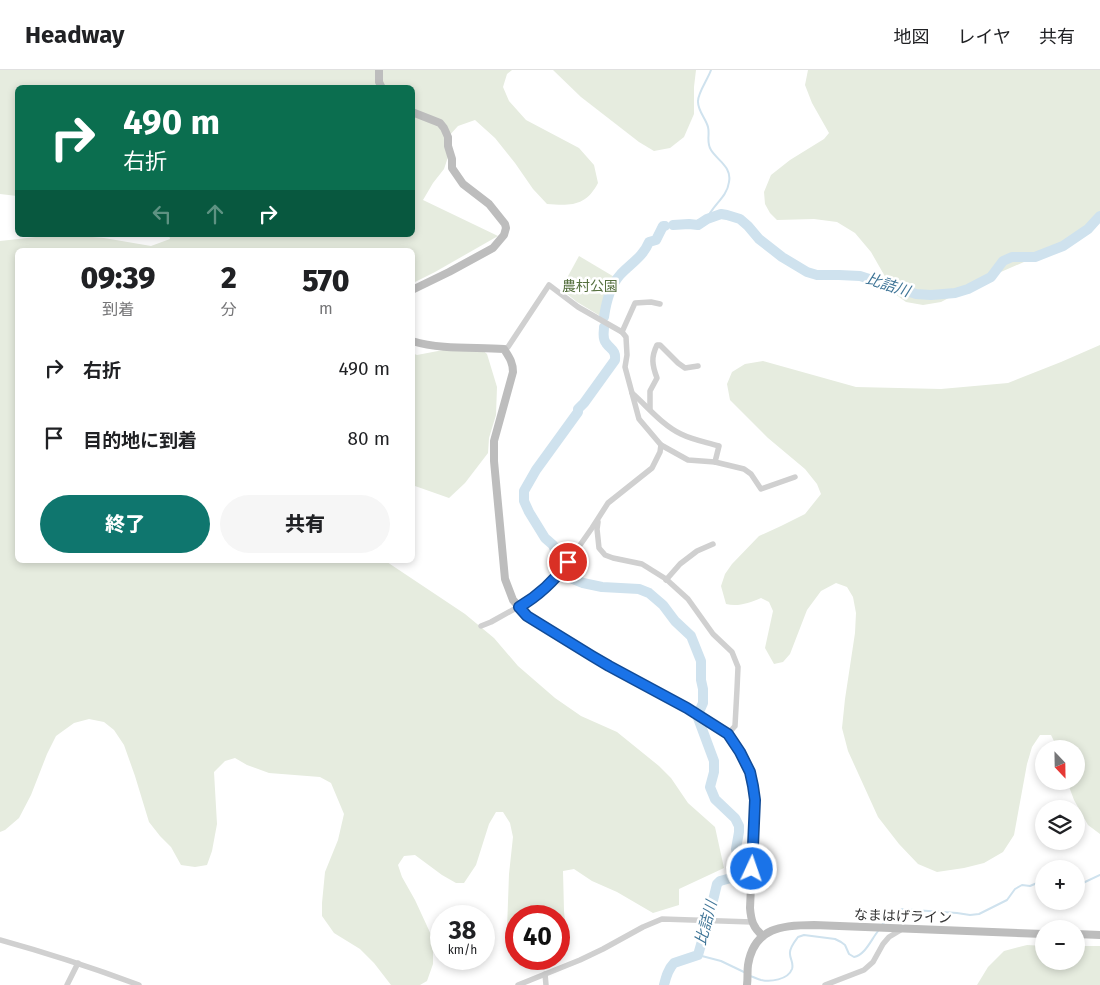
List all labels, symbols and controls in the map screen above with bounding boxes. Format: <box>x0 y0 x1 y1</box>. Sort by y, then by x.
text: Headway <box>25 21 124 49</box>
text: 地図 <box>894 26 930 48</box>
text: レイヤ <box>958 26 1011 48</box>
text: 共有 <box>1039 26 1075 48</box>
text: 490 m <box>123 101 220 143</box>
icon: right <box>40 105 105 170</box>
text: 右折 <box>123 148 167 175</box>
icon: left <box>148 200 176 228</box>
icon: ahead <box>201 200 229 228</box>
icon: right <box>254 200 282 228</box>
text: 09:39 <box>80 260 155 296</box>
text: 2 <box>221 260 237 296</box>
text: 570 <box>302 263 350 299</box>
water label: 比詰川 <box>864 269 914 301</box>
park label: 農村公園 <box>562 278 618 295</box>
text: m <box>319 299 333 318</box>
text: 到着 <box>102 300 134 319</box>
text: 分 <box>221 300 237 319</box>
icon: right <box>40 354 68 382</box>
text: 490 m <box>338 357 390 380</box>
text: 右折 <box>83 359 121 382</box>
icon: arrive <box>40 424 68 452</box>
text: 80 m <box>348 427 390 450</box>
text: 目的地に到着 <box>83 429 197 452</box>
button: 終了 <box>40 495 210 553</box>
button: 共有 <box>220 495 390 553</box>
pin <box>547 541 589 583</box>
icon: arrive <box>554 548 582 576</box>
north arrow <box>1035 740 1085 790</box>
map controls <box>1035 740 1085 970</box>
button: layers <box>1035 800 1085 850</box>
position arrow <box>725 842 777 894</box>
button: + <box>1035 860 1085 910</box>
water label: 比詰川 <box>691 897 721 947</box>
speed limit sign: 40 <box>505 905 570 970</box>
street label: なまはげライン <box>854 906 952 927</box>
text: 38 <box>449 916 476 946</box>
button: − <box>1035 920 1085 970</box>
text: km/h <box>448 943 477 957</box>

